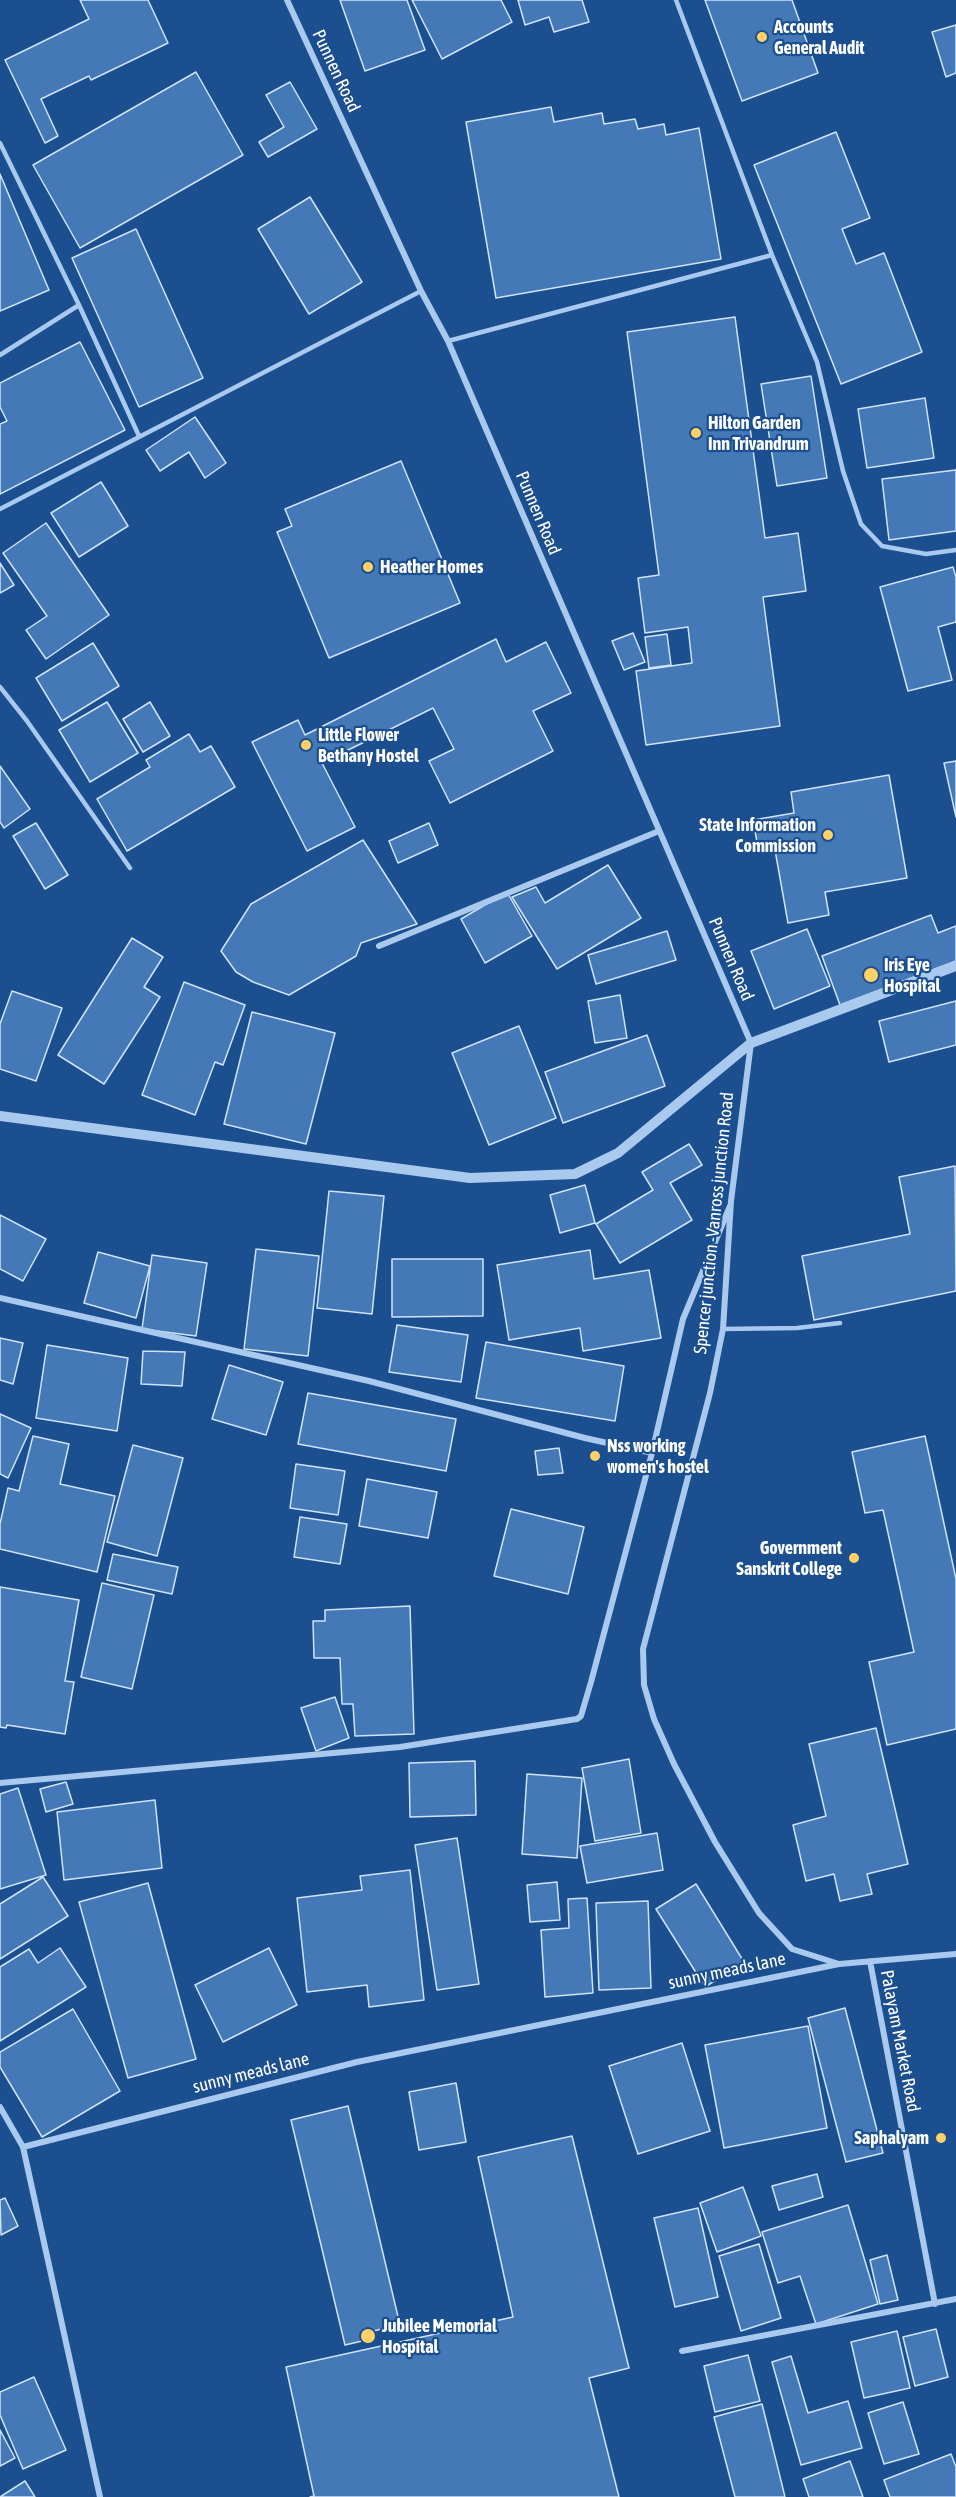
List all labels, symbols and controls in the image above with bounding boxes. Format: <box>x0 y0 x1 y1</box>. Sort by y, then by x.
place label: Accounts General Audit <box>774 16 865 58</box>
street label: Punnen Road <box>307 26 365 116</box>
marker: Accounts General Audit <box>755 30 769 44</box>
place label: Hilton Garden Inn Trivandrum <box>708 412 809 454</box>
marker: Hilton Garden Inn Trivandrum <box>689 426 703 440</box>
street label: Punnen Road <box>511 468 565 558</box>
place label: Heather Homes <box>380 556 483 578</box>
marker: Heather Homes <box>361 560 375 574</box>
place label: Little Flower Bethany Hostel <box>318 724 419 766</box>
marker: Little Flower Bethany Hostel <box>299 738 313 752</box>
place label: State Information Commission <box>699 814 816 856</box>
marker: State Information Commission <box>821 828 835 842</box>
street label: Punnen Road <box>704 914 758 1004</box>
place label: Iris Eye Hospital <box>884 954 940 996</box>
marker: Iris Eye Hospital <box>862 966 880 984</box>
street label: Spencer junction -Vanross junction Road <box>690 1091 738 1355</box>
place label: Nss working women's hostel <box>607 1435 709 1478</box>
marker: Nss working women's hostel <box>588 1449 602 1463</box>
place label: Government Sanskrit College <box>736 1537 842 1580</box>
marker: Government Sanskrit College <box>847 1551 861 1565</box>
street label: sunny meads lane <box>666 1948 788 1994</box>
street label: Palayam Market Road <box>876 1968 924 2114</box>
street label: sunny meads lane <box>191 2048 311 2098</box>
place label: Saphalyam <box>854 2127 929 2149</box>
marker: Saphalyam <box>934 2131 948 2145</box>
place label: Jubilee Memorial Hospital <box>382 2315 497 2358</box>
marker: Jubilee Memorial Hospital <box>359 2327 377 2345</box>

